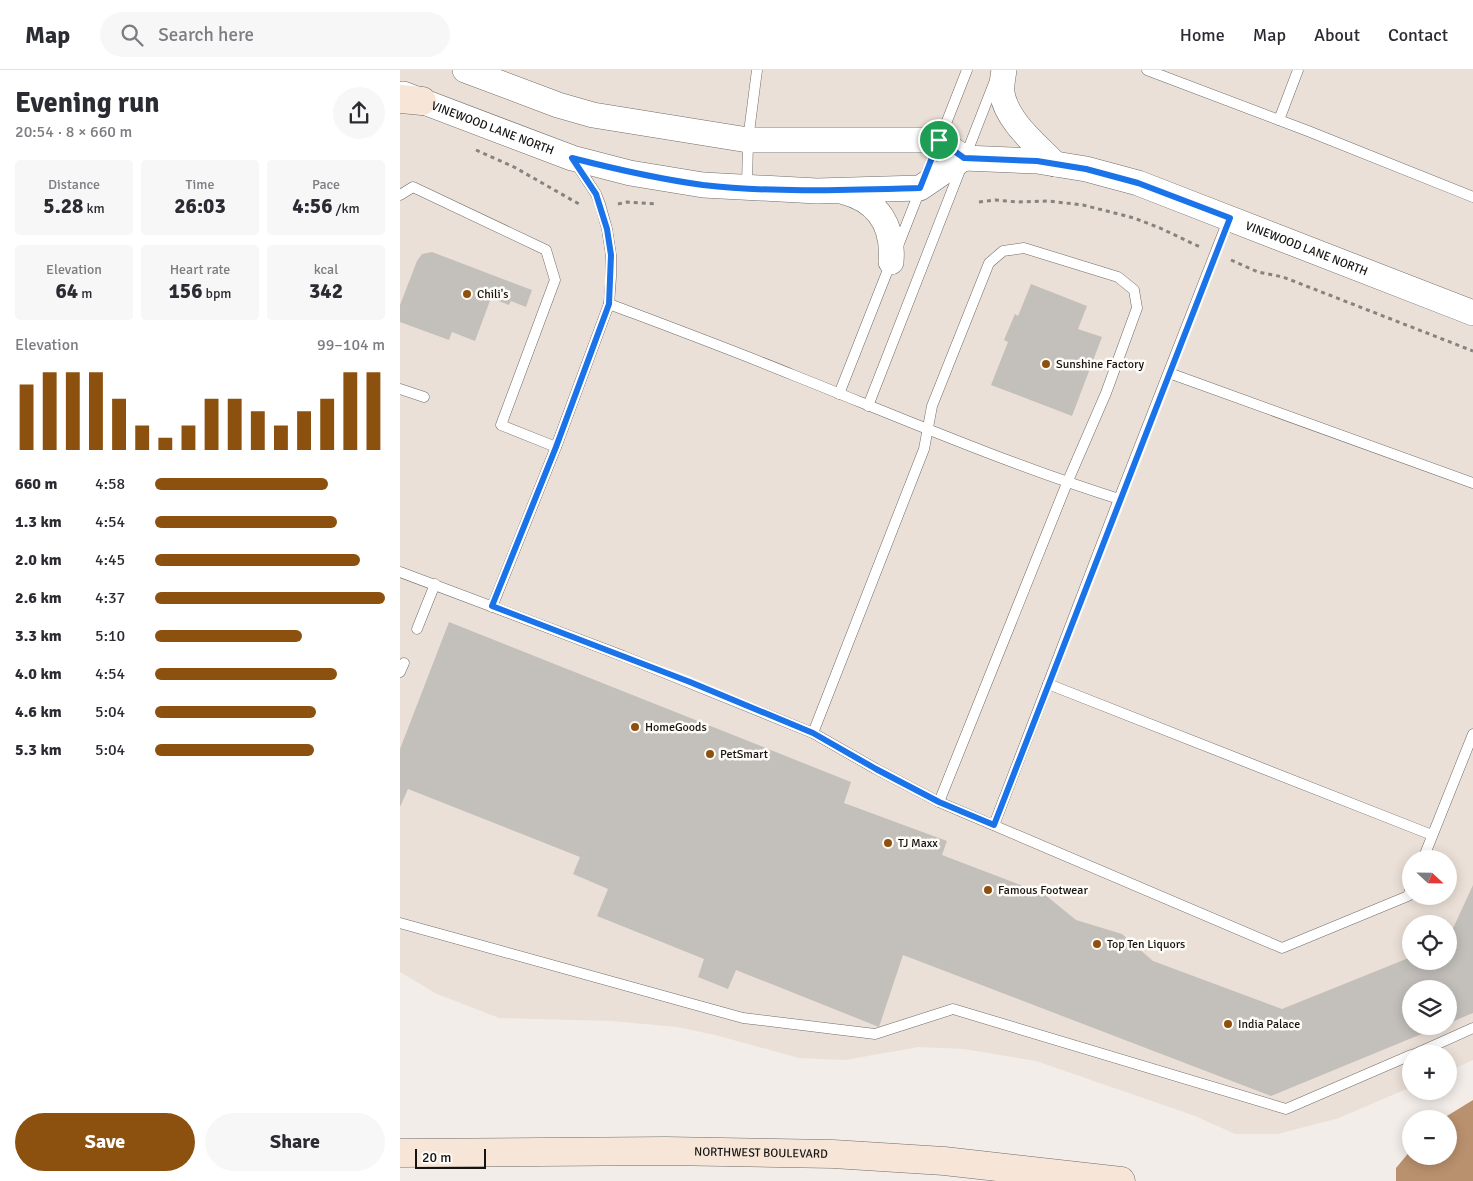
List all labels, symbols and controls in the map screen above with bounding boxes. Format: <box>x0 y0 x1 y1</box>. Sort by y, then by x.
search box <box>100 12 450 57</box>
text: Map <box>25 20 70 50</box>
icon: search <box>118 21 146 49</box>
text: Search here <box>158 23 254 47</box>
text: Home <box>1180 24 1225 46</box>
text: Map <box>1253 24 1286 46</box>
text: About <box>1314 24 1360 46</box>
text: Contact <box>1388 24 1448 46</box>
text: Evening run <box>15 86 160 120</box>
button: share <box>333 87 385 139</box>
street label: VINEWOOD LANE NORTH <box>429 98 556 158</box>
pin <box>918 119 960 161</box>
text: 20:54 · 8 × 660 m <box>15 122 132 142</box>
icon: arrive <box>925 126 953 154</box>
text: Distance <box>48 176 100 193</box>
text: Time <box>186 176 214 193</box>
text: Pace <box>312 176 340 193</box>
text: 5.28 <box>43 193 83 219</box>
text: 26:03 <box>174 193 226 219</box>
text: 4:56 <box>292 193 333 219</box>
text: km <box>83 200 105 217</box>
text: /km <box>333 200 360 217</box>
street label: VINEWOOD LANE NORTH <box>1243 218 1370 279</box>
text: Elevation <box>46 261 102 278</box>
text: Heart rate <box>170 261 230 278</box>
text: kcal <box>314 261 338 278</box>
text: 64 <box>56 278 78 304</box>
text: 156 <box>168 278 202 304</box>
text: 342 <box>309 278 343 304</box>
text: m <box>78 285 92 302</box>
text: bpm <box>202 285 232 302</box>
place label: Chili's <box>477 287 508 302</box>
marker: Chili's <box>461 288 473 300</box>
text: Elevation <box>15 335 79 355</box>
text: 99–104 m <box>317 335 385 355</box>
place label: Sunshine Factory <box>1056 357 1145 372</box>
marker: Sunshine Factory <box>1040 358 1052 370</box>
text: 660 m <box>15 474 57 494</box>
text: 4:58 <box>95 474 125 494</box>
text: 1.3 km <box>15 512 62 532</box>
text: 4:54 <box>95 512 125 532</box>
text: 2.0 km <box>15 550 62 570</box>
text: 4:45 <box>95 550 125 570</box>
text: 2.6 km <box>15 588 62 608</box>
text: 4:37 <box>95 588 125 608</box>
text: 3.3 km <box>15 626 62 646</box>
text: 5:10 <box>95 626 125 646</box>
text: 4.0 km <box>15 664 62 684</box>
text: 4:54 <box>95 664 125 684</box>
text: 4.6 km <box>15 702 62 722</box>
text: 5:04 <box>95 702 125 722</box>
place label: HomeGoods <box>645 720 707 735</box>
marker: HomeGoods <box>629 721 641 733</box>
text: 5.3 km <box>15 740 62 760</box>
text: 5:04 <box>95 740 125 760</box>
place label: PetSmart <box>720 747 768 762</box>
marker: PetSmart <box>704 748 716 760</box>
place label: TJ Maxx <box>898 836 938 851</box>
marker: TJ Maxx <box>882 837 894 849</box>
north arrow <box>1402 850 1458 905</box>
map controls <box>1402 850 1457 1165</box>
place label: Famous Footwear <box>998 883 1088 898</box>
marker: Famous Footwear <box>982 884 994 896</box>
button: locate <box>1402 915 1457 970</box>
place label: Top Ten Liquors <box>1107 937 1185 952</box>
marker: Top Ten Liquors <box>1091 938 1103 950</box>
button: layers <box>1402 980 1457 1035</box>
place label: India Palace <box>1238 1017 1300 1032</box>
marker: India Palace <box>1222 1018 1234 1030</box>
button: + <box>1402 1045 1457 1100</box>
button: − <box>1402 1110 1457 1165</box>
button: Save <box>15 1113 195 1171</box>
button: Share <box>205 1113 385 1171</box>
street label: NORTHWEST BOULEVARD <box>694 1144 828 1161</box>
scale bar <box>415 1146 486 1169</box>
text: 20 m <box>422 1149 451 1166</box>

